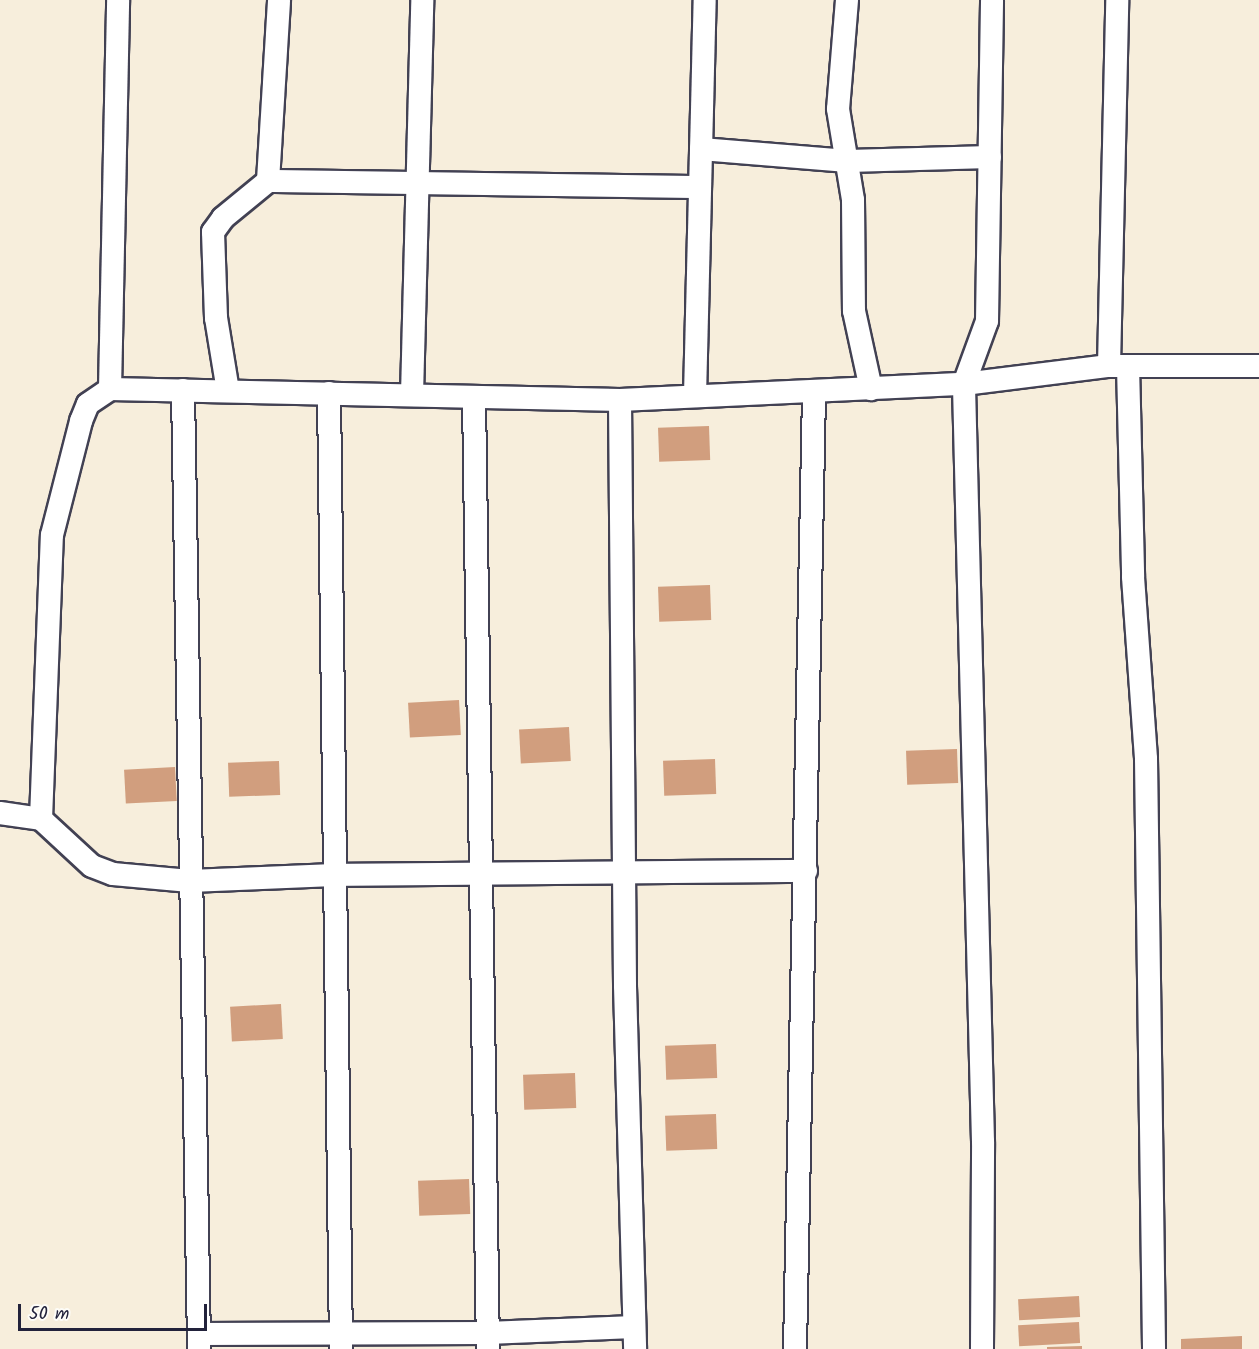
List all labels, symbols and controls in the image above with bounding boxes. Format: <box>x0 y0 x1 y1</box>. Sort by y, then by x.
scale bar <box>21 1292 210 1330</box>
text: 50 m <box>29 1300 69 1329</box>

